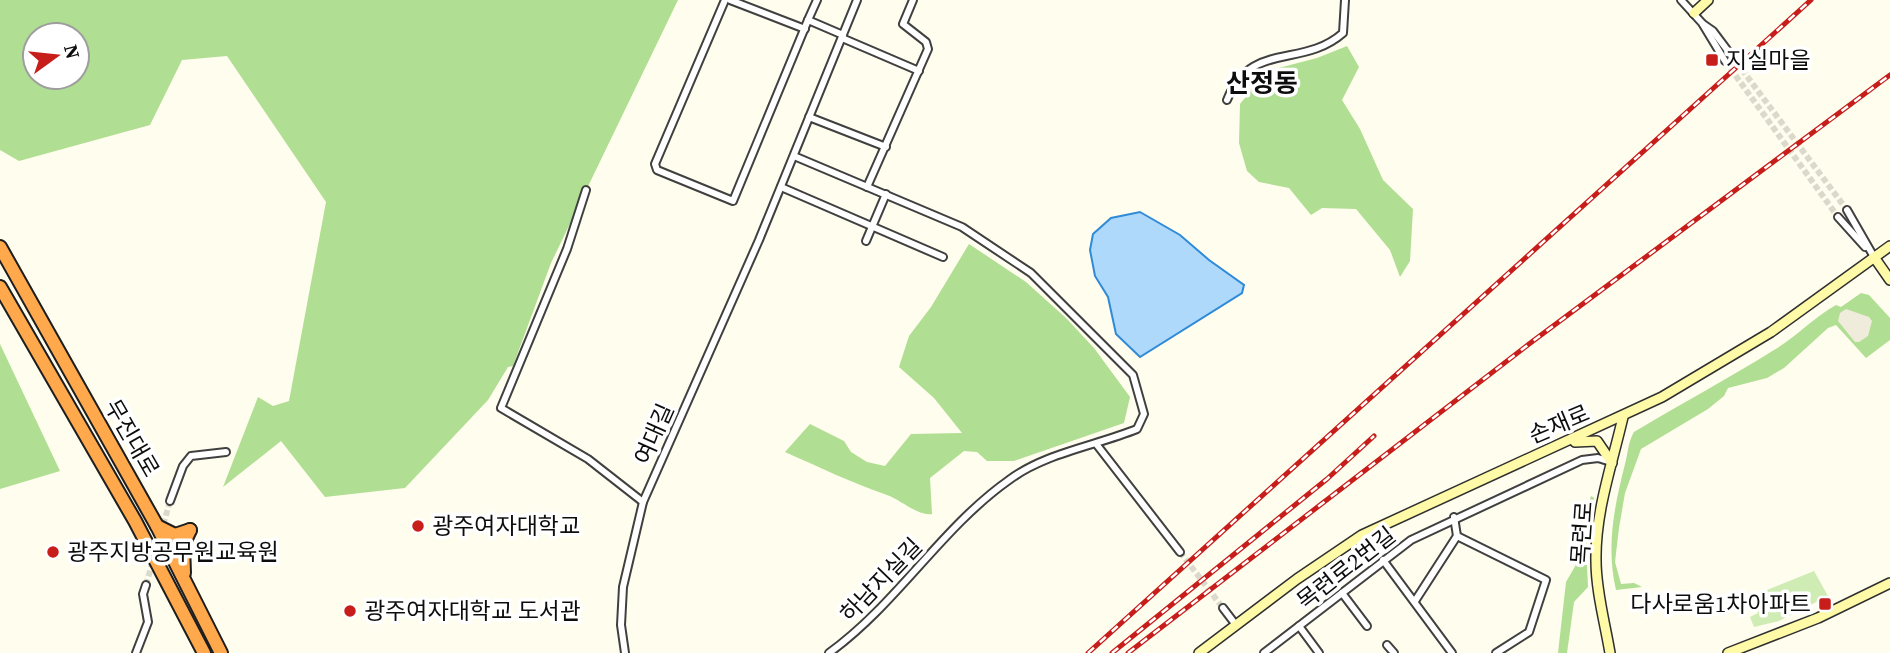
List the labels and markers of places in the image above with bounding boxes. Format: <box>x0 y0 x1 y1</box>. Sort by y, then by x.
place label: 지실마을 <box>1726 44 1811 76</box>
marker: 지실마을 <box>1704 52 1720 68</box>
place label: 광주여자대학교 <box>432 510 580 542</box>
marker: 광주여자대학교 <box>410 518 426 534</box>
place label: 광주지방공무원교육원 <box>67 536 279 568</box>
marker: 광주지방공무원교육원 <box>45 544 61 560</box>
place label: 다사로움1차아파트 <box>1630 588 1811 620</box>
place label: 광주여자대학교 도서관 <box>364 595 581 627</box>
marker: 다사로움1차아파트 <box>1817 596 1833 612</box>
marker: 광주여자대학교 도서관 <box>342 603 358 619</box>

